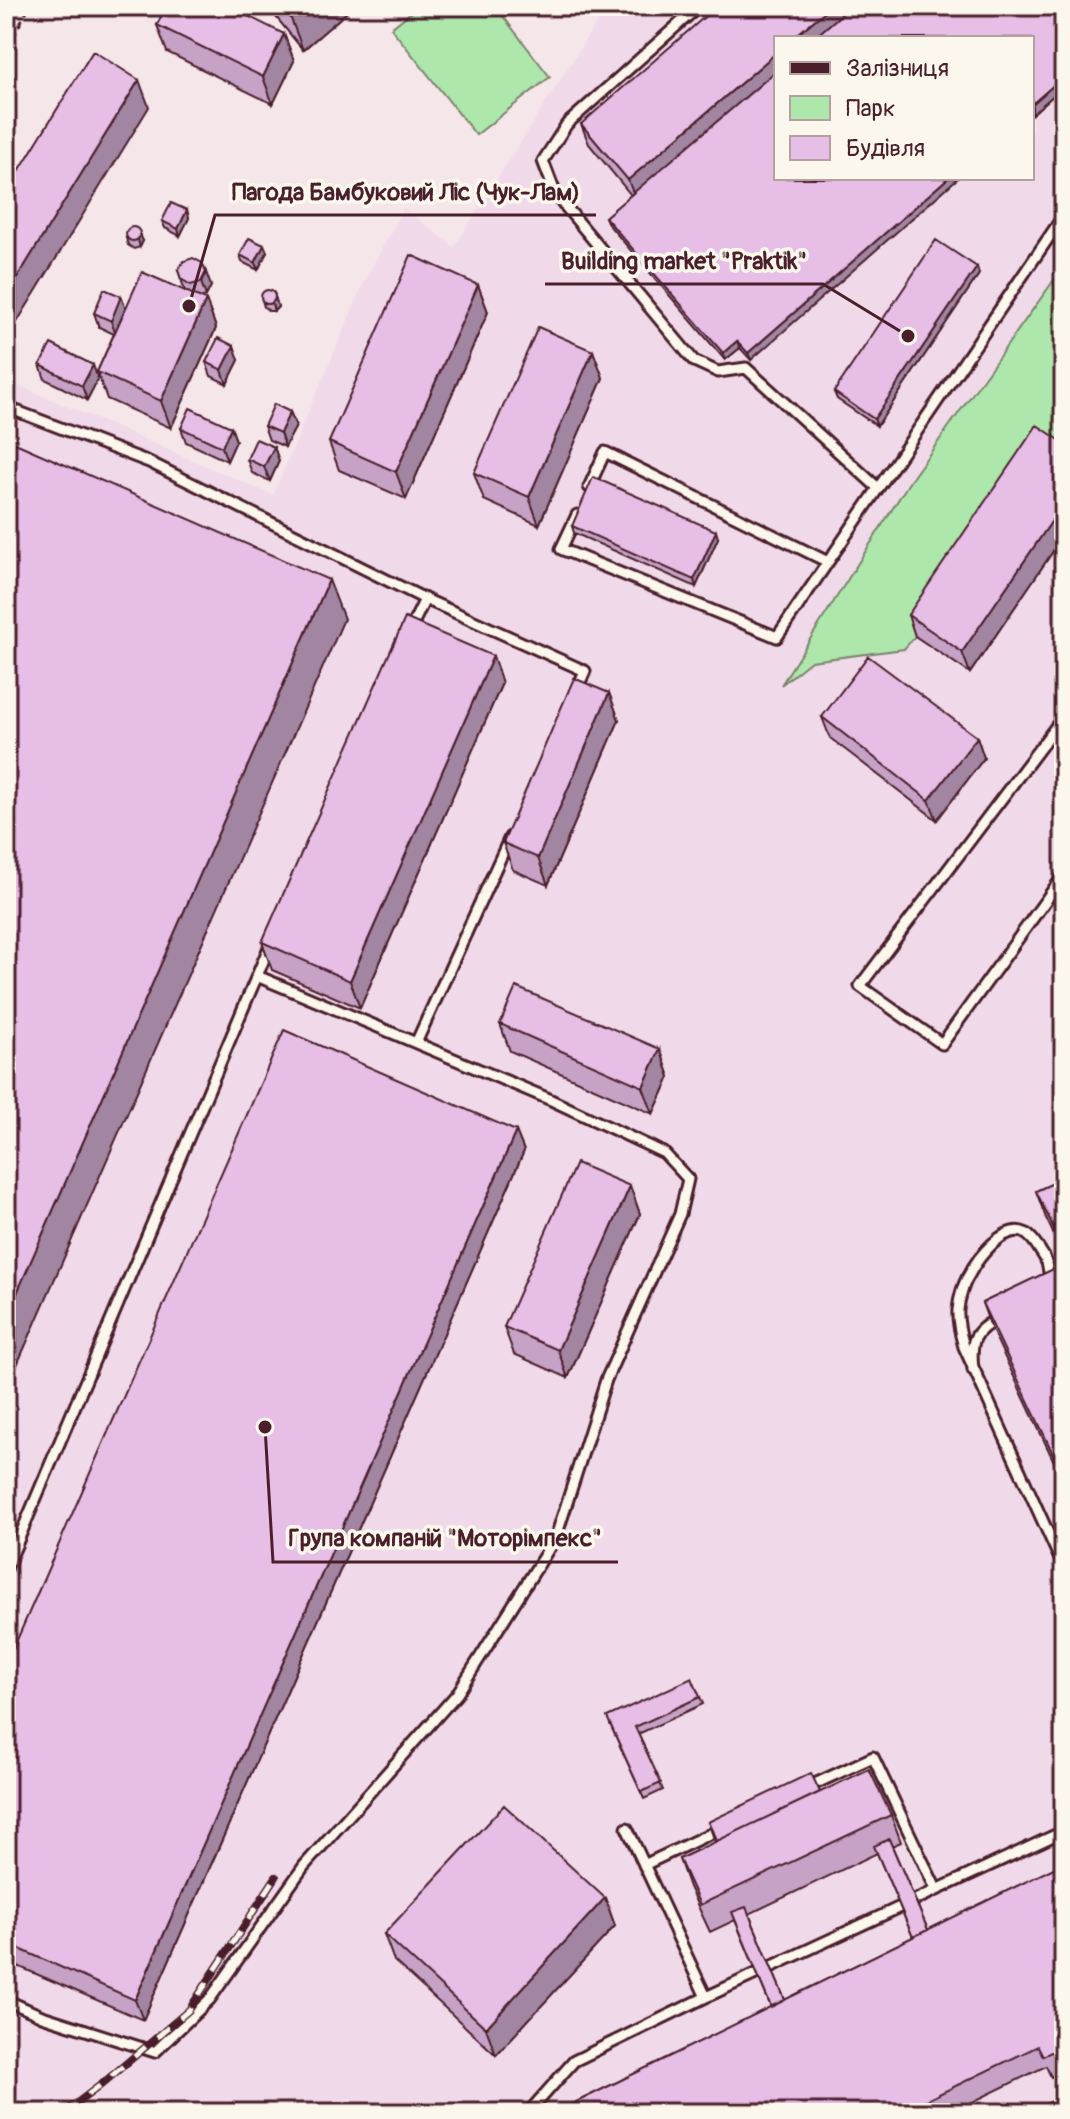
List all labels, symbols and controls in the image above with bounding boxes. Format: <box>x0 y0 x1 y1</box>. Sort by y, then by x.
legend <box>774 36 1034 180</box>
text: Залізниця <box>846 54 949 83</box>
text: Парк <box>846 94 895 123</box>
text: Будівля <box>846 134 925 163</box>
callout: Пагода Бамбуковий Ліс (Чук-Лам) <box>215 167 596 215</box>
text: Пагода Бамбуковий Ліс (Чук-Лам) <box>232 178 580 207</box>
callout: Building market "Praktik" <box>545 236 823 284</box>
text: Building market "Praktik" <box>561 247 807 276</box>
callout: Група компаній "Моторімпекс" <box>273 1514 618 1562</box>
text: Група компаній "Моторімпекс" <box>288 1524 602 1553</box>

